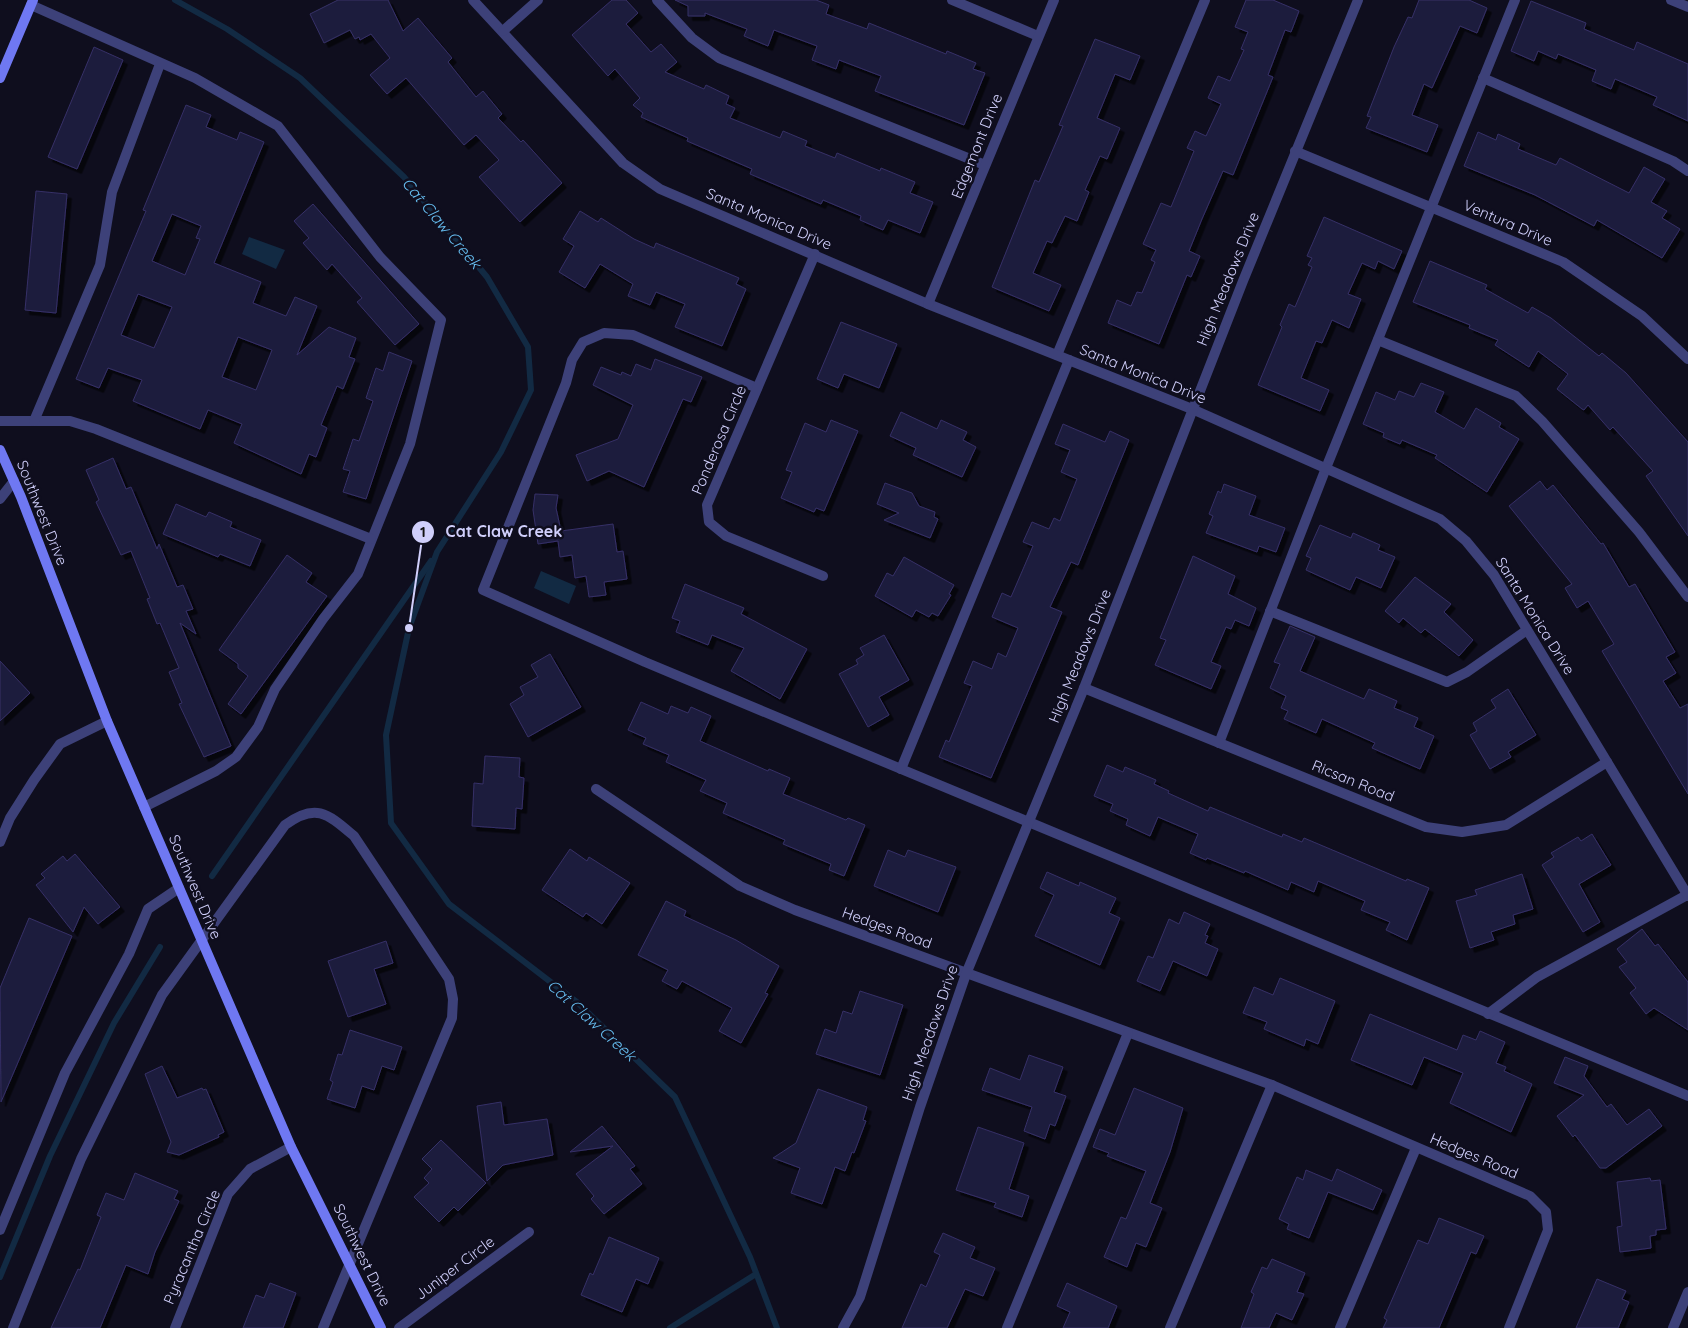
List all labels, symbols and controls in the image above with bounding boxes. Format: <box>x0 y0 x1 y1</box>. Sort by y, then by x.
street label: Edgemont Drive <box>947 90 1006 201</box>
water label: Cat Claw Creek <box>398 173 487 274</box>
street label: Santa Monica Drive <box>703 183 835 254</box>
street label: Ventura Drive <box>1461 195 1556 250</box>
street label: High Meadows Drive <box>1192 209 1263 348</box>
street label: Santa Monica Drive <box>1077 339 1209 408</box>
street label: Ponderosa Circle <box>687 382 750 497</box>
street label: Southwest Drive <box>13 457 72 568</box>
callout: Cat Claw Creek <box>410 516 572 547</box>
text: Cat Claw Creek <box>446 521 562 541</box>
text: 1 <box>420 522 426 541</box>
street label: Santa Monica Drive <box>1492 554 1579 678</box>
street label: High Meadows Drive <box>1044 586 1115 725</box>
street label: Ricsan Road <box>1309 755 1397 806</box>
street label: Southwest Drive <box>165 832 226 942</box>
street label: Hedges Road <box>840 902 935 953</box>
street label: High Meadows Drive <box>897 962 962 1103</box>
water label: Cat Claw Creek <box>543 975 642 1066</box>
street label: Hedges Road <box>1427 1128 1521 1183</box>
street label: Pyracantha Circle <box>159 1187 224 1307</box>
street label: Southwest Drive <box>329 1200 395 1309</box>
street label: Juniper Circle <box>411 1232 498 1304</box>

